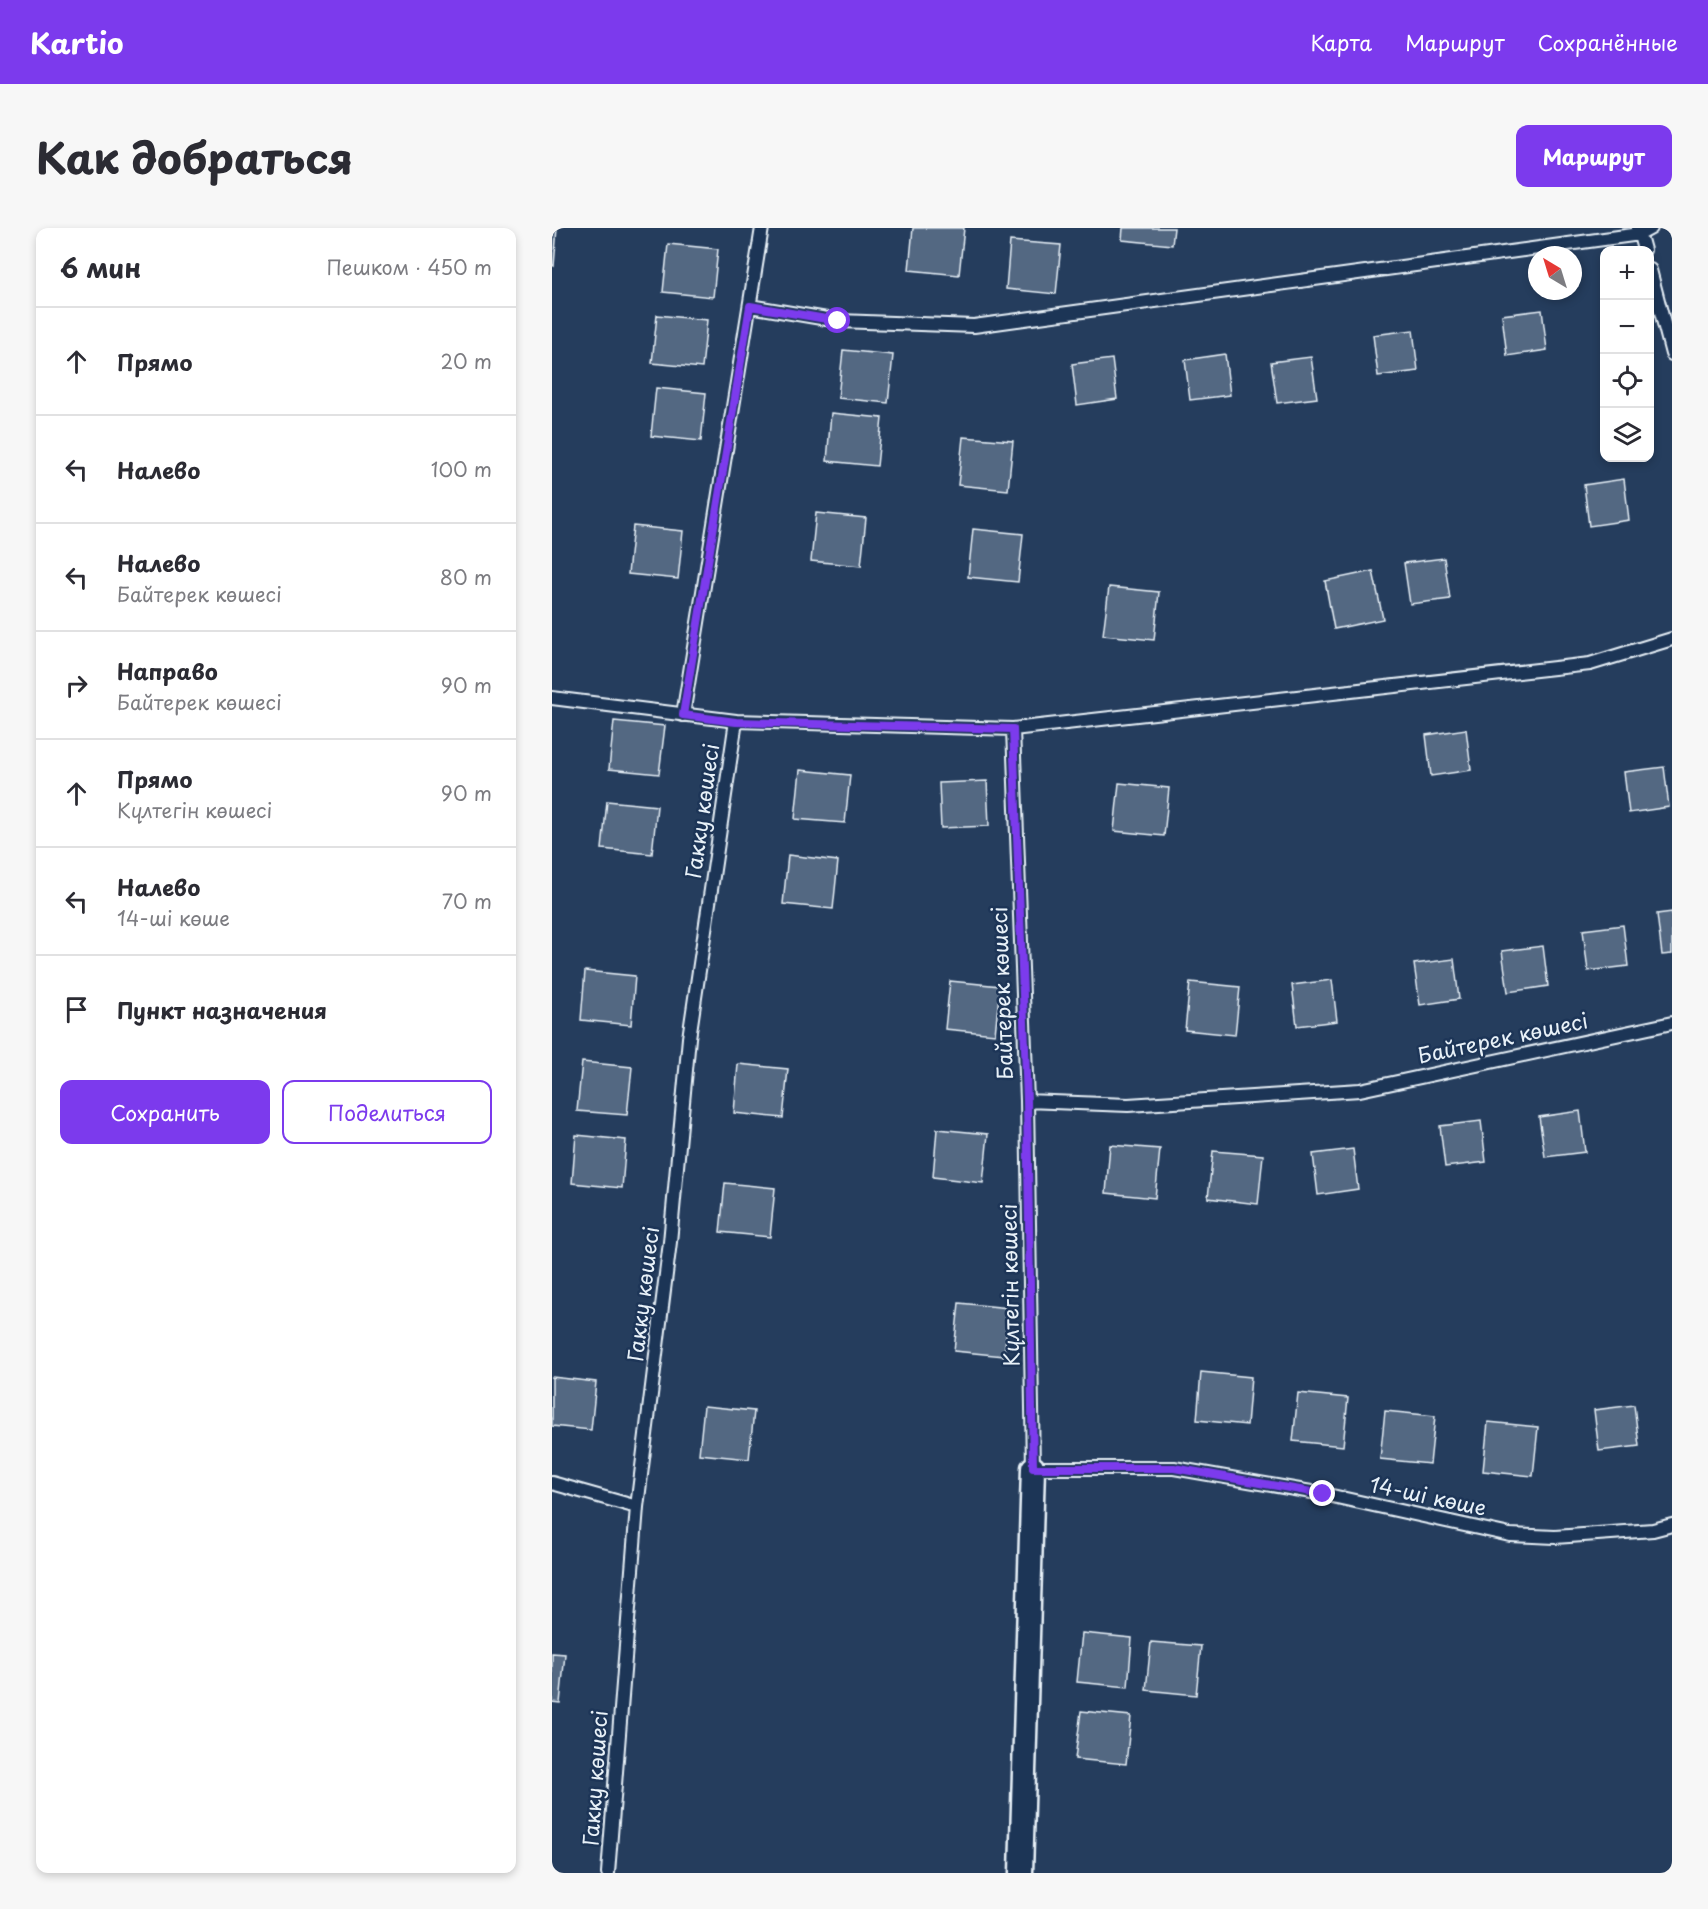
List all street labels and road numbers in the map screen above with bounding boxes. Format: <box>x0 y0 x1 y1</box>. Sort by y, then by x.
street label: Гакку көшесі <box>676 741 726 880</box>
street label: Байтерек көшесі <box>982 906 1020 1080</box>
street label: Байтерек көшесі <box>1415 1003 1591 1071</box>
street label: Күлтегін көшесі <box>992 1203 1026 1367</box>
street label: Гакку көшесі <box>618 1224 666 1363</box>
street label: 14-ші көше <box>1367 1467 1490 1523</box>
street label: Гакку көшесі <box>573 1709 615 1847</box>

